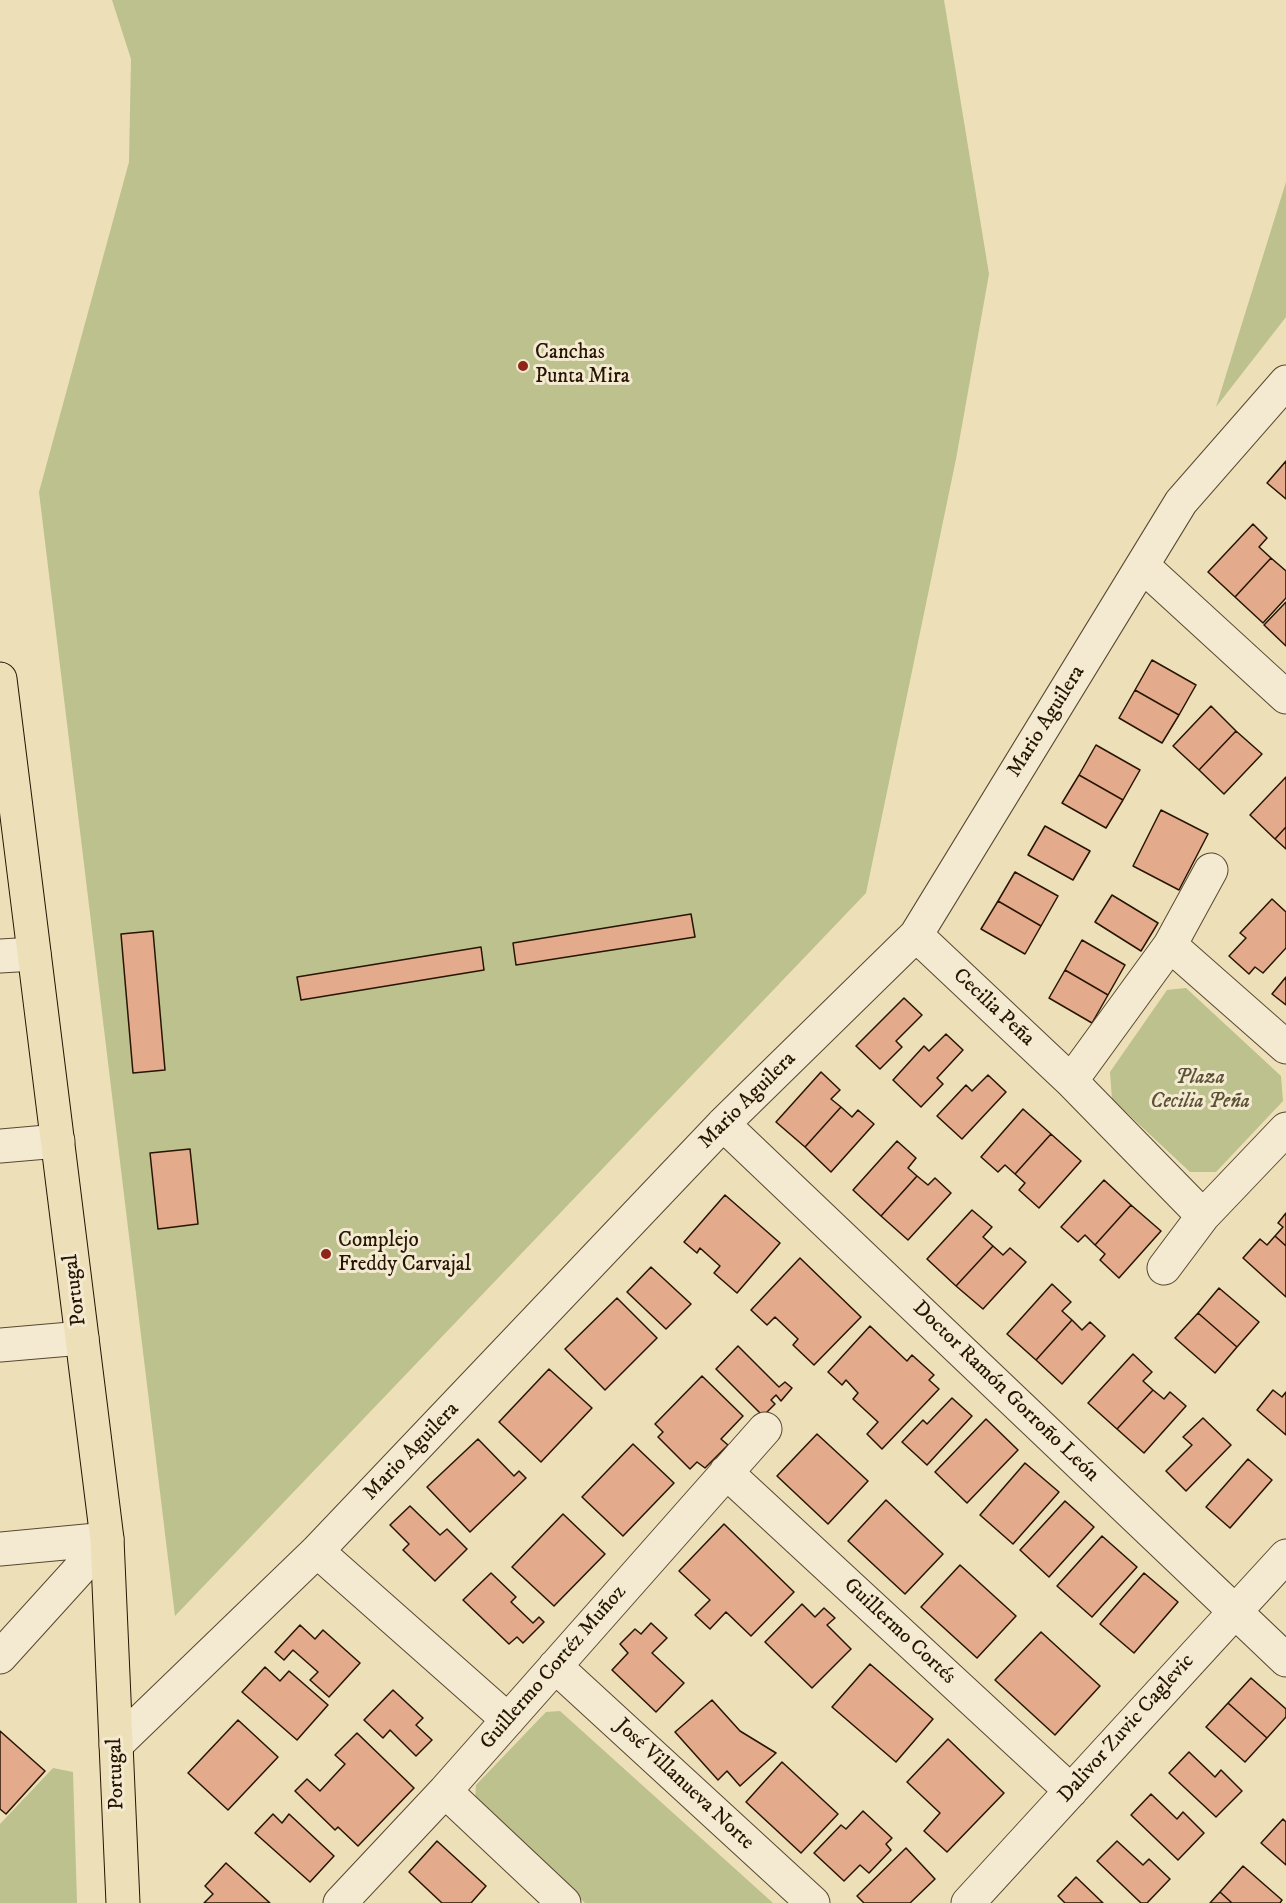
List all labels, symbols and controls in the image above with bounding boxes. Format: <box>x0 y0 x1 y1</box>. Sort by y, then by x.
place label: Canchas Punta Mira <box>535 341 630 391</box>
marker: Canchas Punta Mira <box>516 359 530 373</box>
street label: Mario Aguilera <box>1003 662 1091 782</box>
street label: Cecilia Peña <box>947 964 1039 1052</box>
street label: Mario Aguilera <box>694 1047 802 1155</box>
park label: Plaza Cecilia Peña <box>1150 1066 1250 1116</box>
place label: Complejo Freddy Carvajal <box>338 1229 471 1279</box>
marker: Complejo Freddy Carvajal <box>319 1247 333 1261</box>
street label: Portugal <box>59 1253 93 1327</box>
street label: Doctor Ramón Gorroño León <box>906 1296 1104 1488</box>
street label: Mario Aguilera <box>359 1398 465 1506</box>
street label: Guillermo Cortés <box>838 1574 960 1690</box>
street label: Guillermo Cortéz Muñoz <box>476 1581 632 1755</box>
street label: Dalivor Zuvic Caglevic <box>1054 1649 1200 1809</box>
street label: José Villanueva Norte <box>609 1714 759 1856</box>
street label: Portugal <box>103 1738 131 1810</box>

